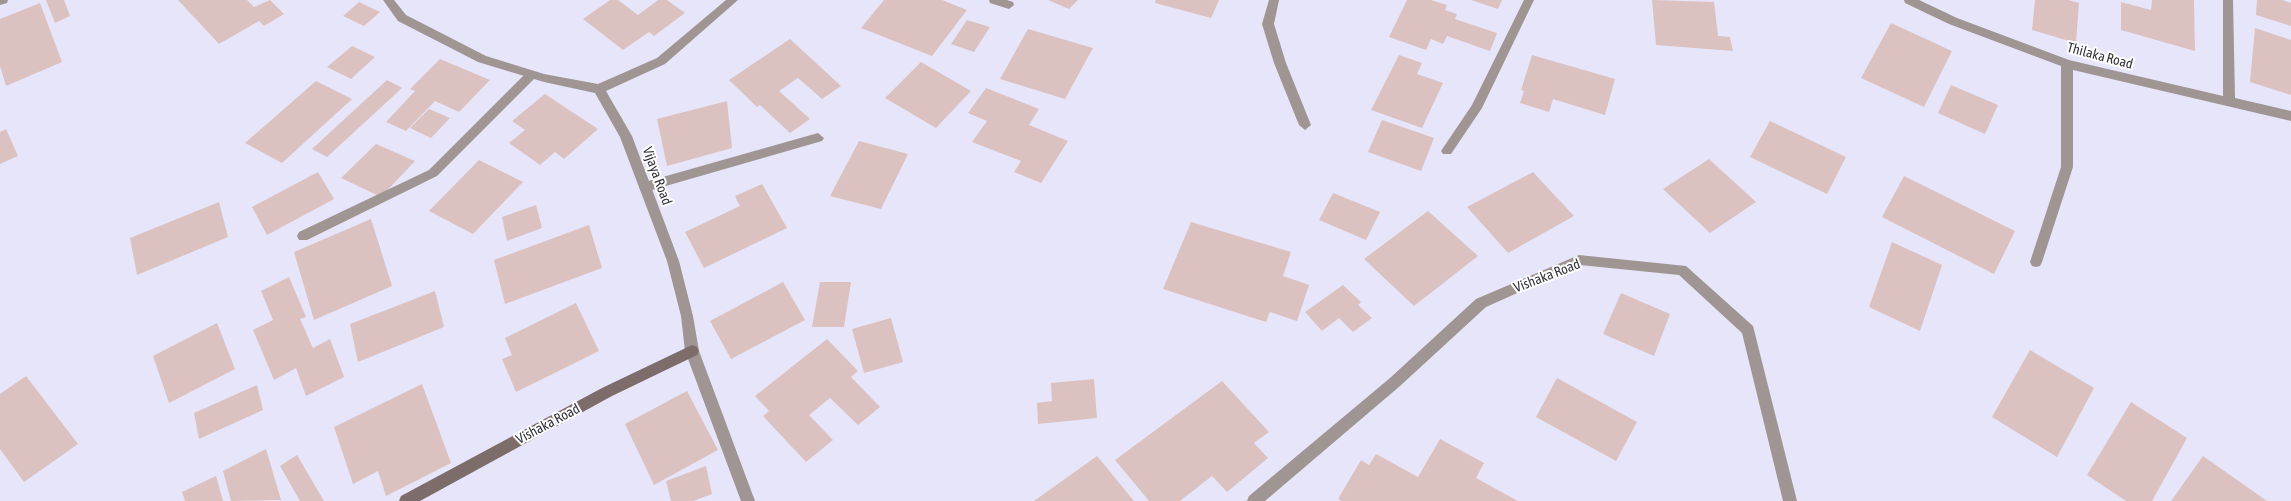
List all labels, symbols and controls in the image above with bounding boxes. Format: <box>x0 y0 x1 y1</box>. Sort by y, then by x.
street label: Thilaka Road <box>2065 39 2135 73</box>
street label: Vijaya Road <box>639 145 675 207</box>
street label: Vishaka Road <box>1511 256 1583 296</box>
street label: Vishaka Road <box>513 400 583 448</box>

